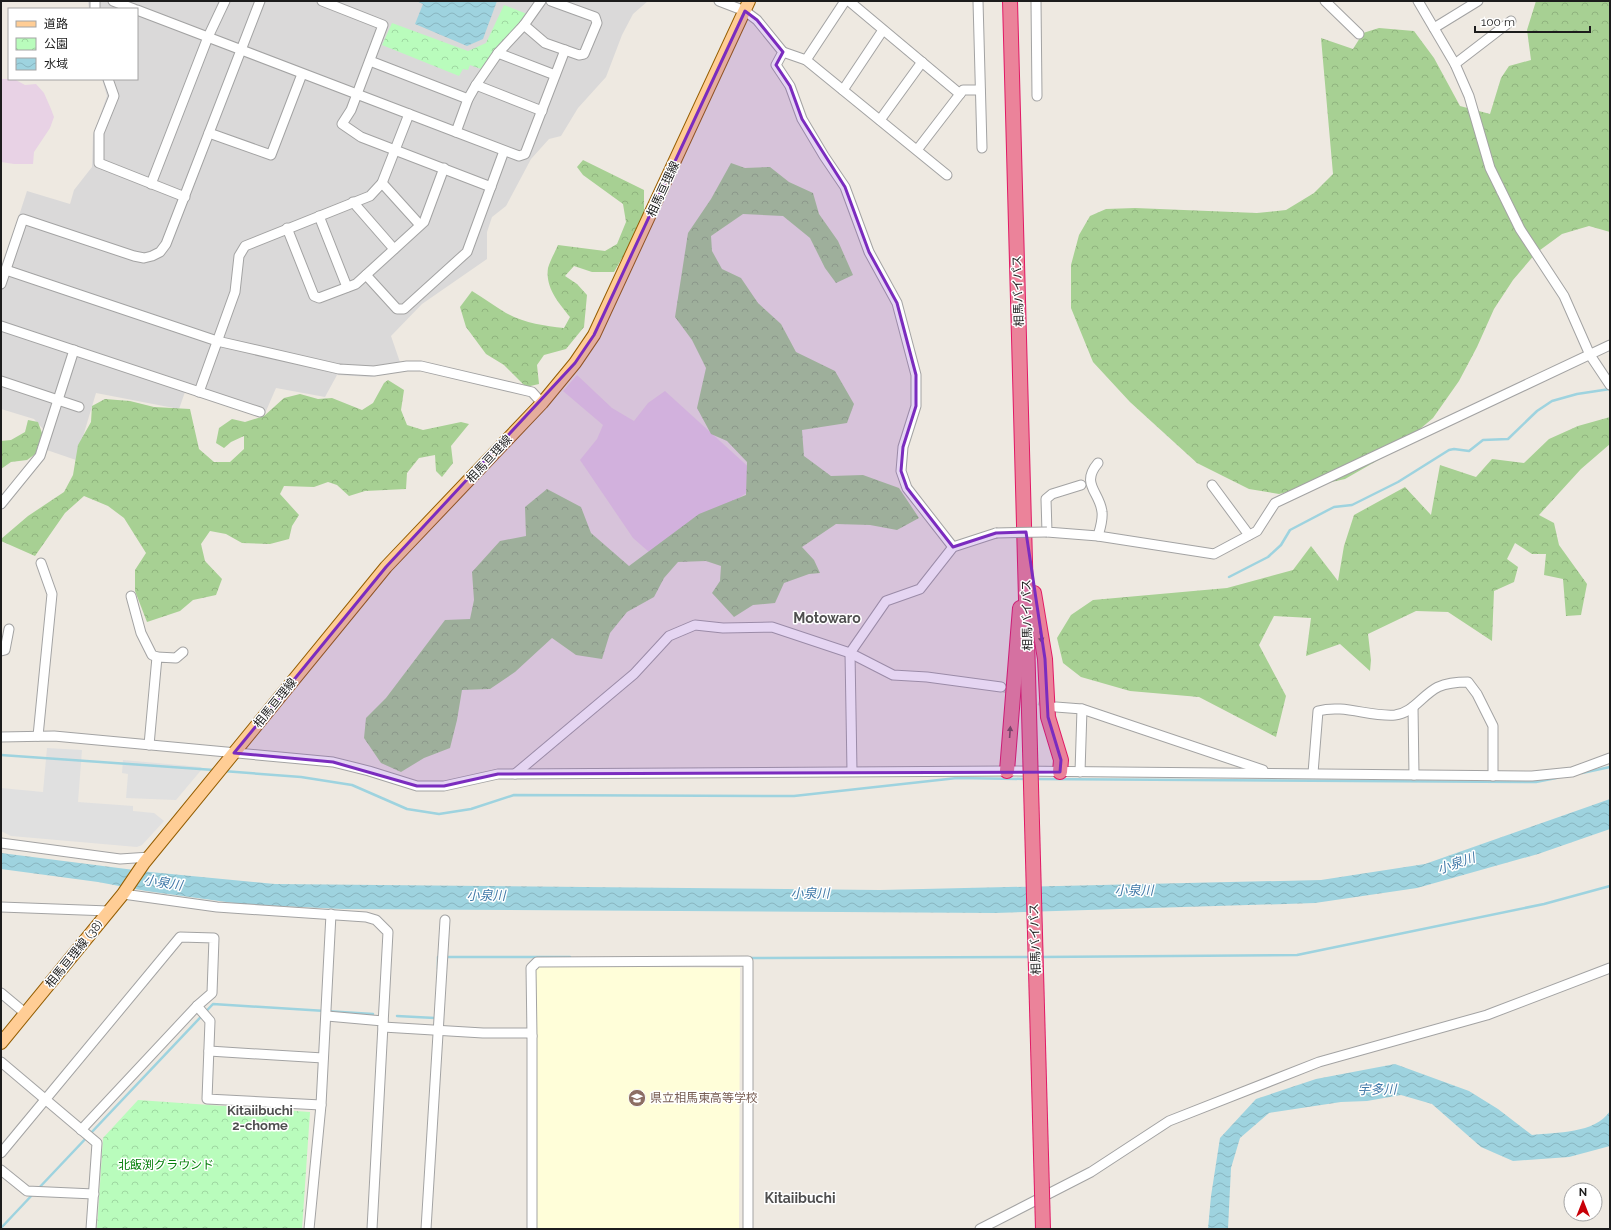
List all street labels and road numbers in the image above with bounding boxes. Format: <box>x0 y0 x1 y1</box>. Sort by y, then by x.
street label: 相馬亘理線 <box>644 159 682 219</box>
street label: 相馬バイパス <box>1010 255 1026 327</box>
street label: 相馬亘理線 <box>463 432 515 486</box>
street label: 相馬バイパス <box>1019 579 1035 651</box>
street label: 相馬亘理線 <box>251 675 299 731</box>
street label: 相馬バイパス <box>1027 903 1043 975</box>
street label: 相馬亘理線 (38) <box>42 917 106 991</box>

